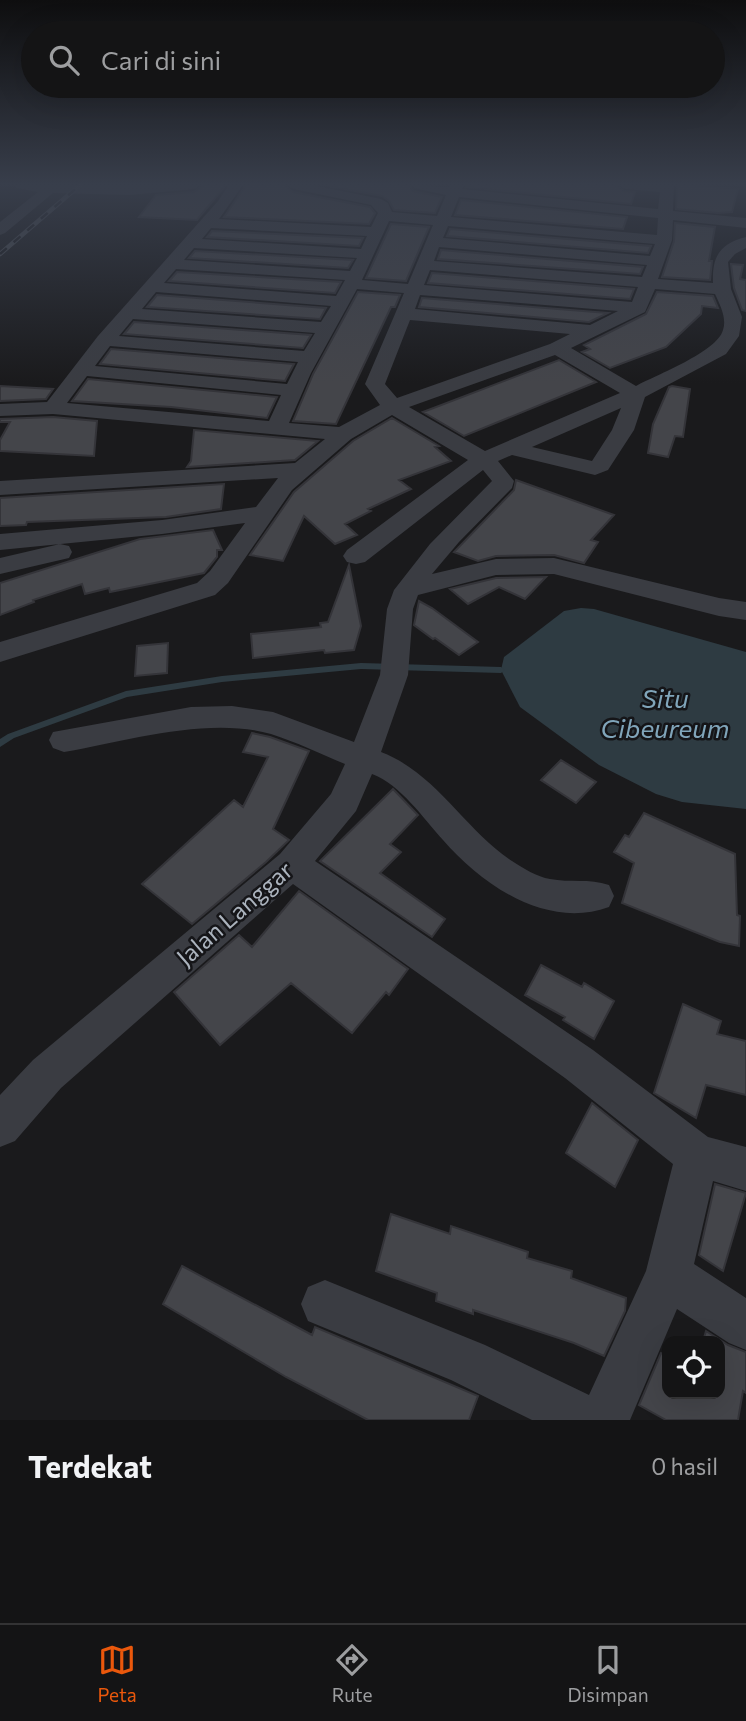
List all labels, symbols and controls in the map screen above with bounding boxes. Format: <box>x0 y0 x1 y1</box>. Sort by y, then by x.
search box <box>21 21 725 98</box>
icon: search <box>45 41 83 79</box>
text: Cari di sini <box>101 44 221 75</box>
water label: Situ Cibeureum <box>601 682 729 743</box>
street label: Jalan Langgar <box>170 854 298 971</box>
map controls <box>662 1336 725 1399</box>
button: locate <box>662 1336 725 1399</box>
text: Terdekat <box>28 1447 152 1484</box>
text: 0 hasil <box>651 1452 718 1480</box>
tab: Peta <box>97 1641 137 1706</box>
tab: Rute <box>332 1641 373 1706</box>
tab: Disimpan <box>567 1641 649 1706</box>

